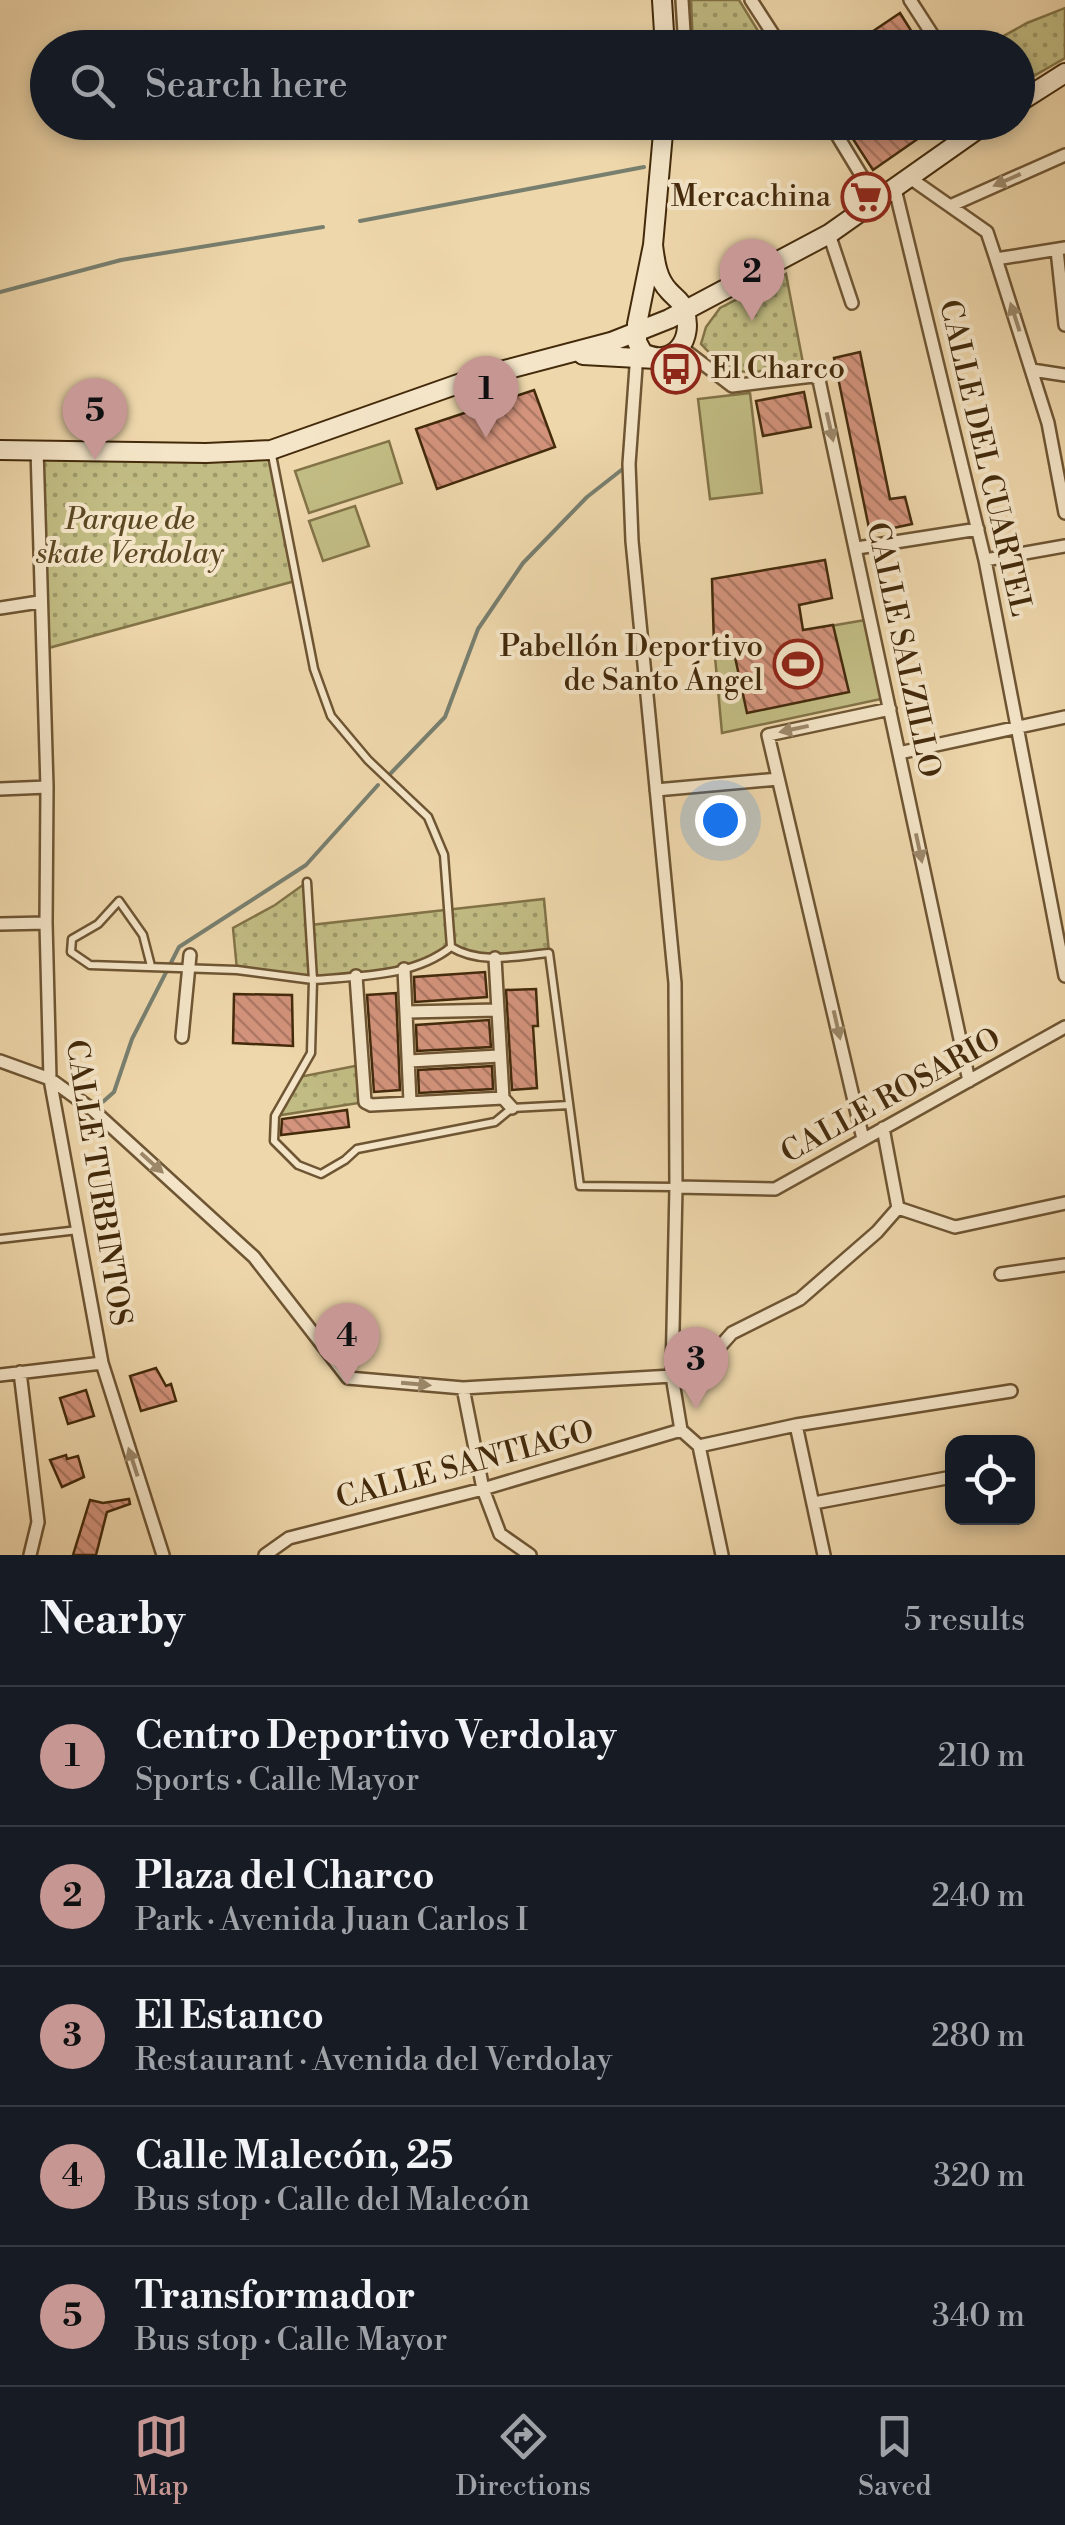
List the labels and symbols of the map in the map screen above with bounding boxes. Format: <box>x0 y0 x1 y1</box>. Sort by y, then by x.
supermarket icon: Mercachina <box>840 171 892 223</box>
one-way arrow <box>992 172 1022 188</box>
place label: Mercachina <box>671 178 832 216</box>
pin: 2 <box>720 238 784 321</box>
street label: CALLE DEL CUARTEL <box>930 296 1040 620</box>
one-way arrow <box>1006 301 1021 331</box>
bus stop icon: El Charco <box>650 343 702 395</box>
place label: El Charco <box>711 350 845 388</box>
pin: 1 <box>454 356 518 438</box>
pin: 5 <box>62 378 128 460</box>
one-way arrow <box>823 412 838 443</box>
park label: Parque de skate Verdolay <box>35 501 225 573</box>
street label: CALLE SALZILLO <box>857 519 949 781</box>
place label: Pabellón Deportivo de Santo Ángel <box>500 628 763 700</box>
sports icon: Pabellón Deportivo de Santo Ángel <box>772 638 824 690</box>
one-way arrow <box>778 722 809 738</box>
your location <box>695 795 746 846</box>
one-way arrow <box>912 833 928 864</box>
one-way arrow <box>830 1010 845 1041</box>
street label: CALLE ROSARIO <box>774 1020 1008 1172</box>
street label: CALLE TURBINTOS <box>57 1037 139 1329</box>
one-way arrow <box>139 1152 164 1174</box>
pin: 4 <box>314 1302 380 1385</box>
pin: 3 <box>664 1326 728 1409</box>
one-way arrow <box>401 1376 432 1392</box>
street label: CALLE SANTIAGO <box>332 1412 598 1518</box>
one-way arrow <box>125 1447 140 1477</box>

